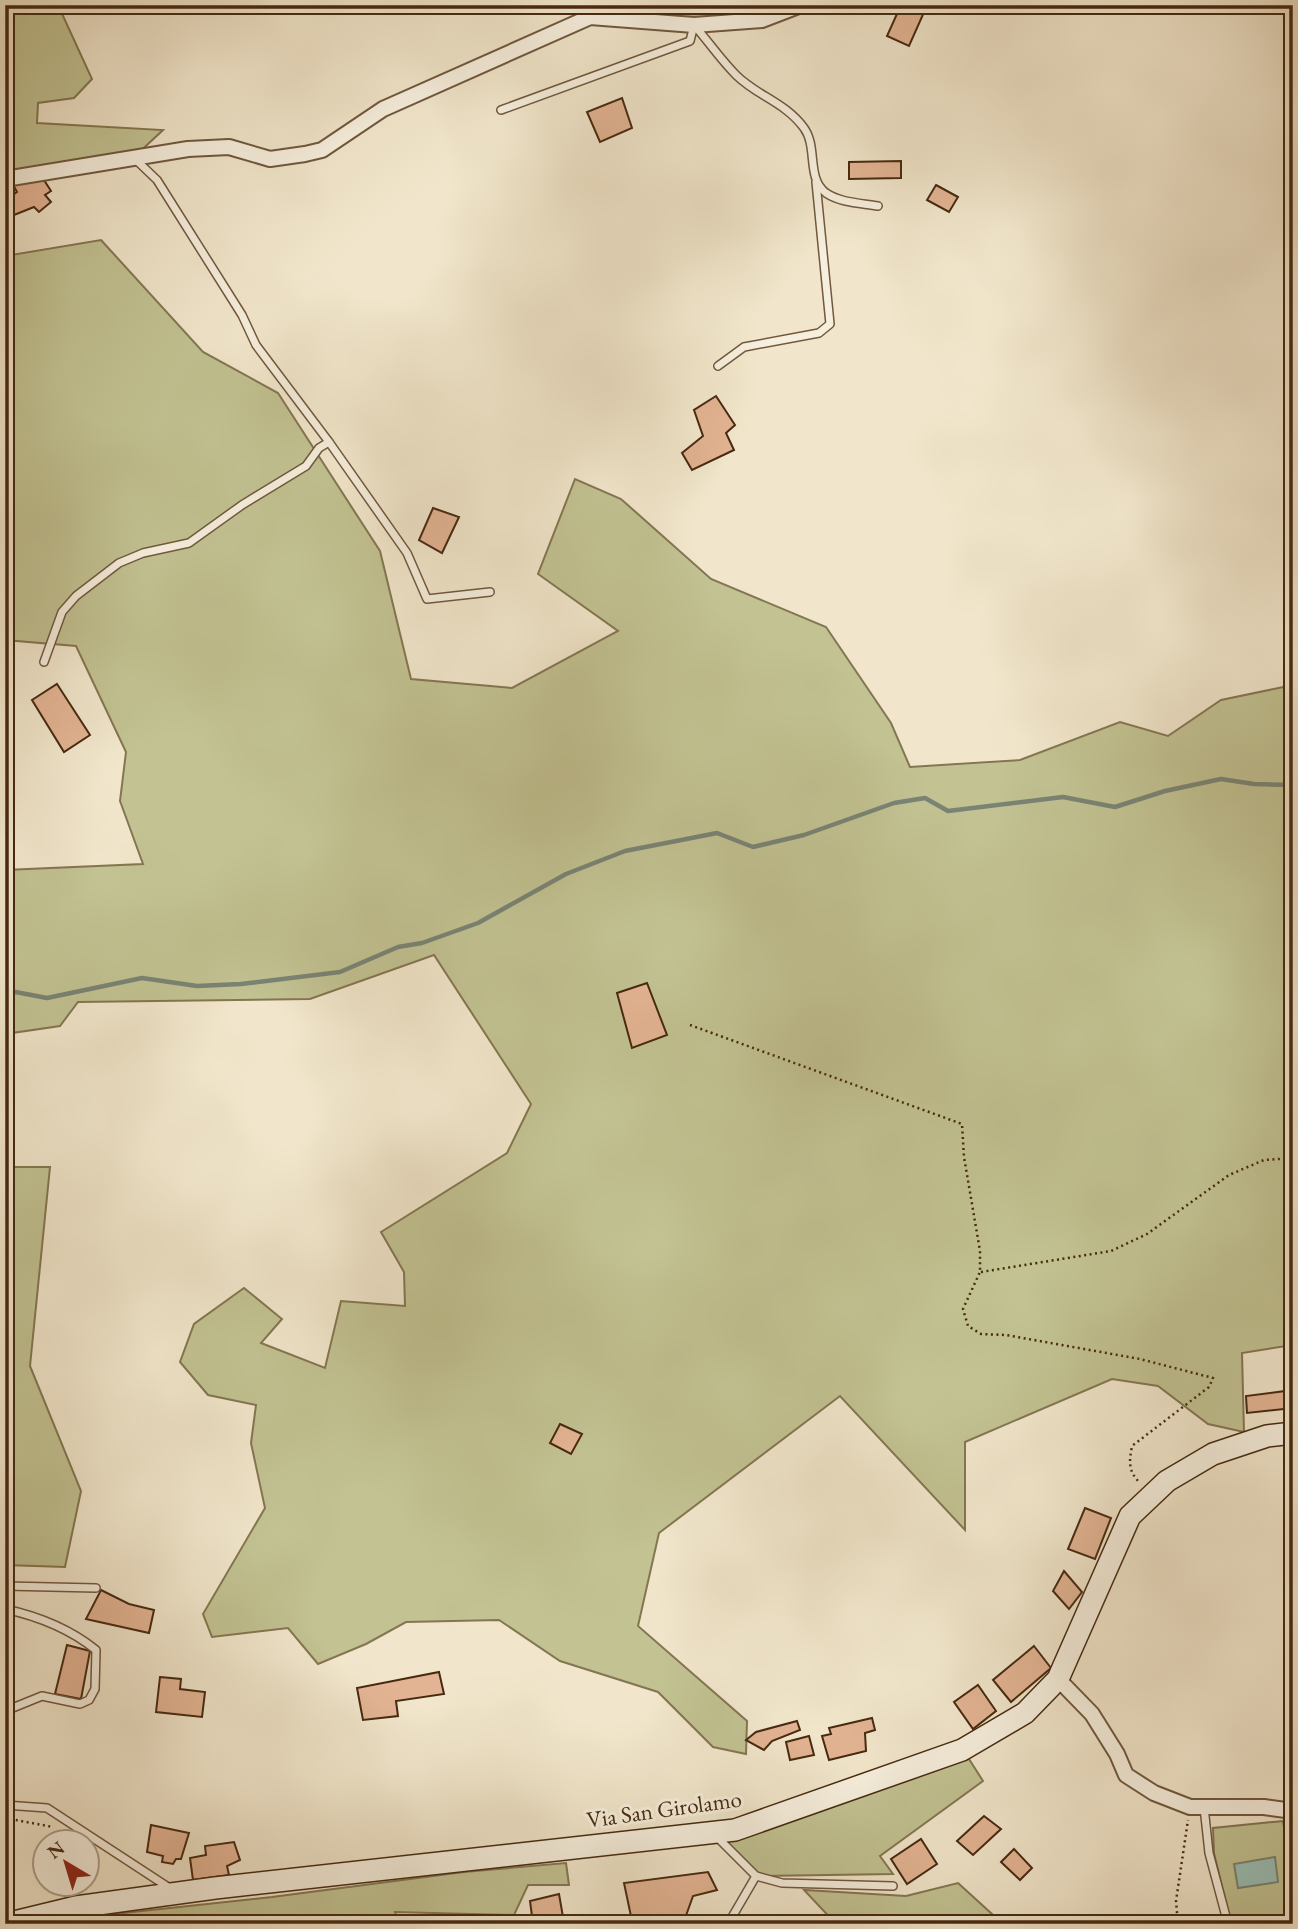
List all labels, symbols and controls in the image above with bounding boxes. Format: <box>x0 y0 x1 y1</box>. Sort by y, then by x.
street label: Via San Girolamo <box>585 1783 743 1835</box>
north arrow <box>32 1828 102 1898</box>
text: N <box>42 1835 70 1865</box>

